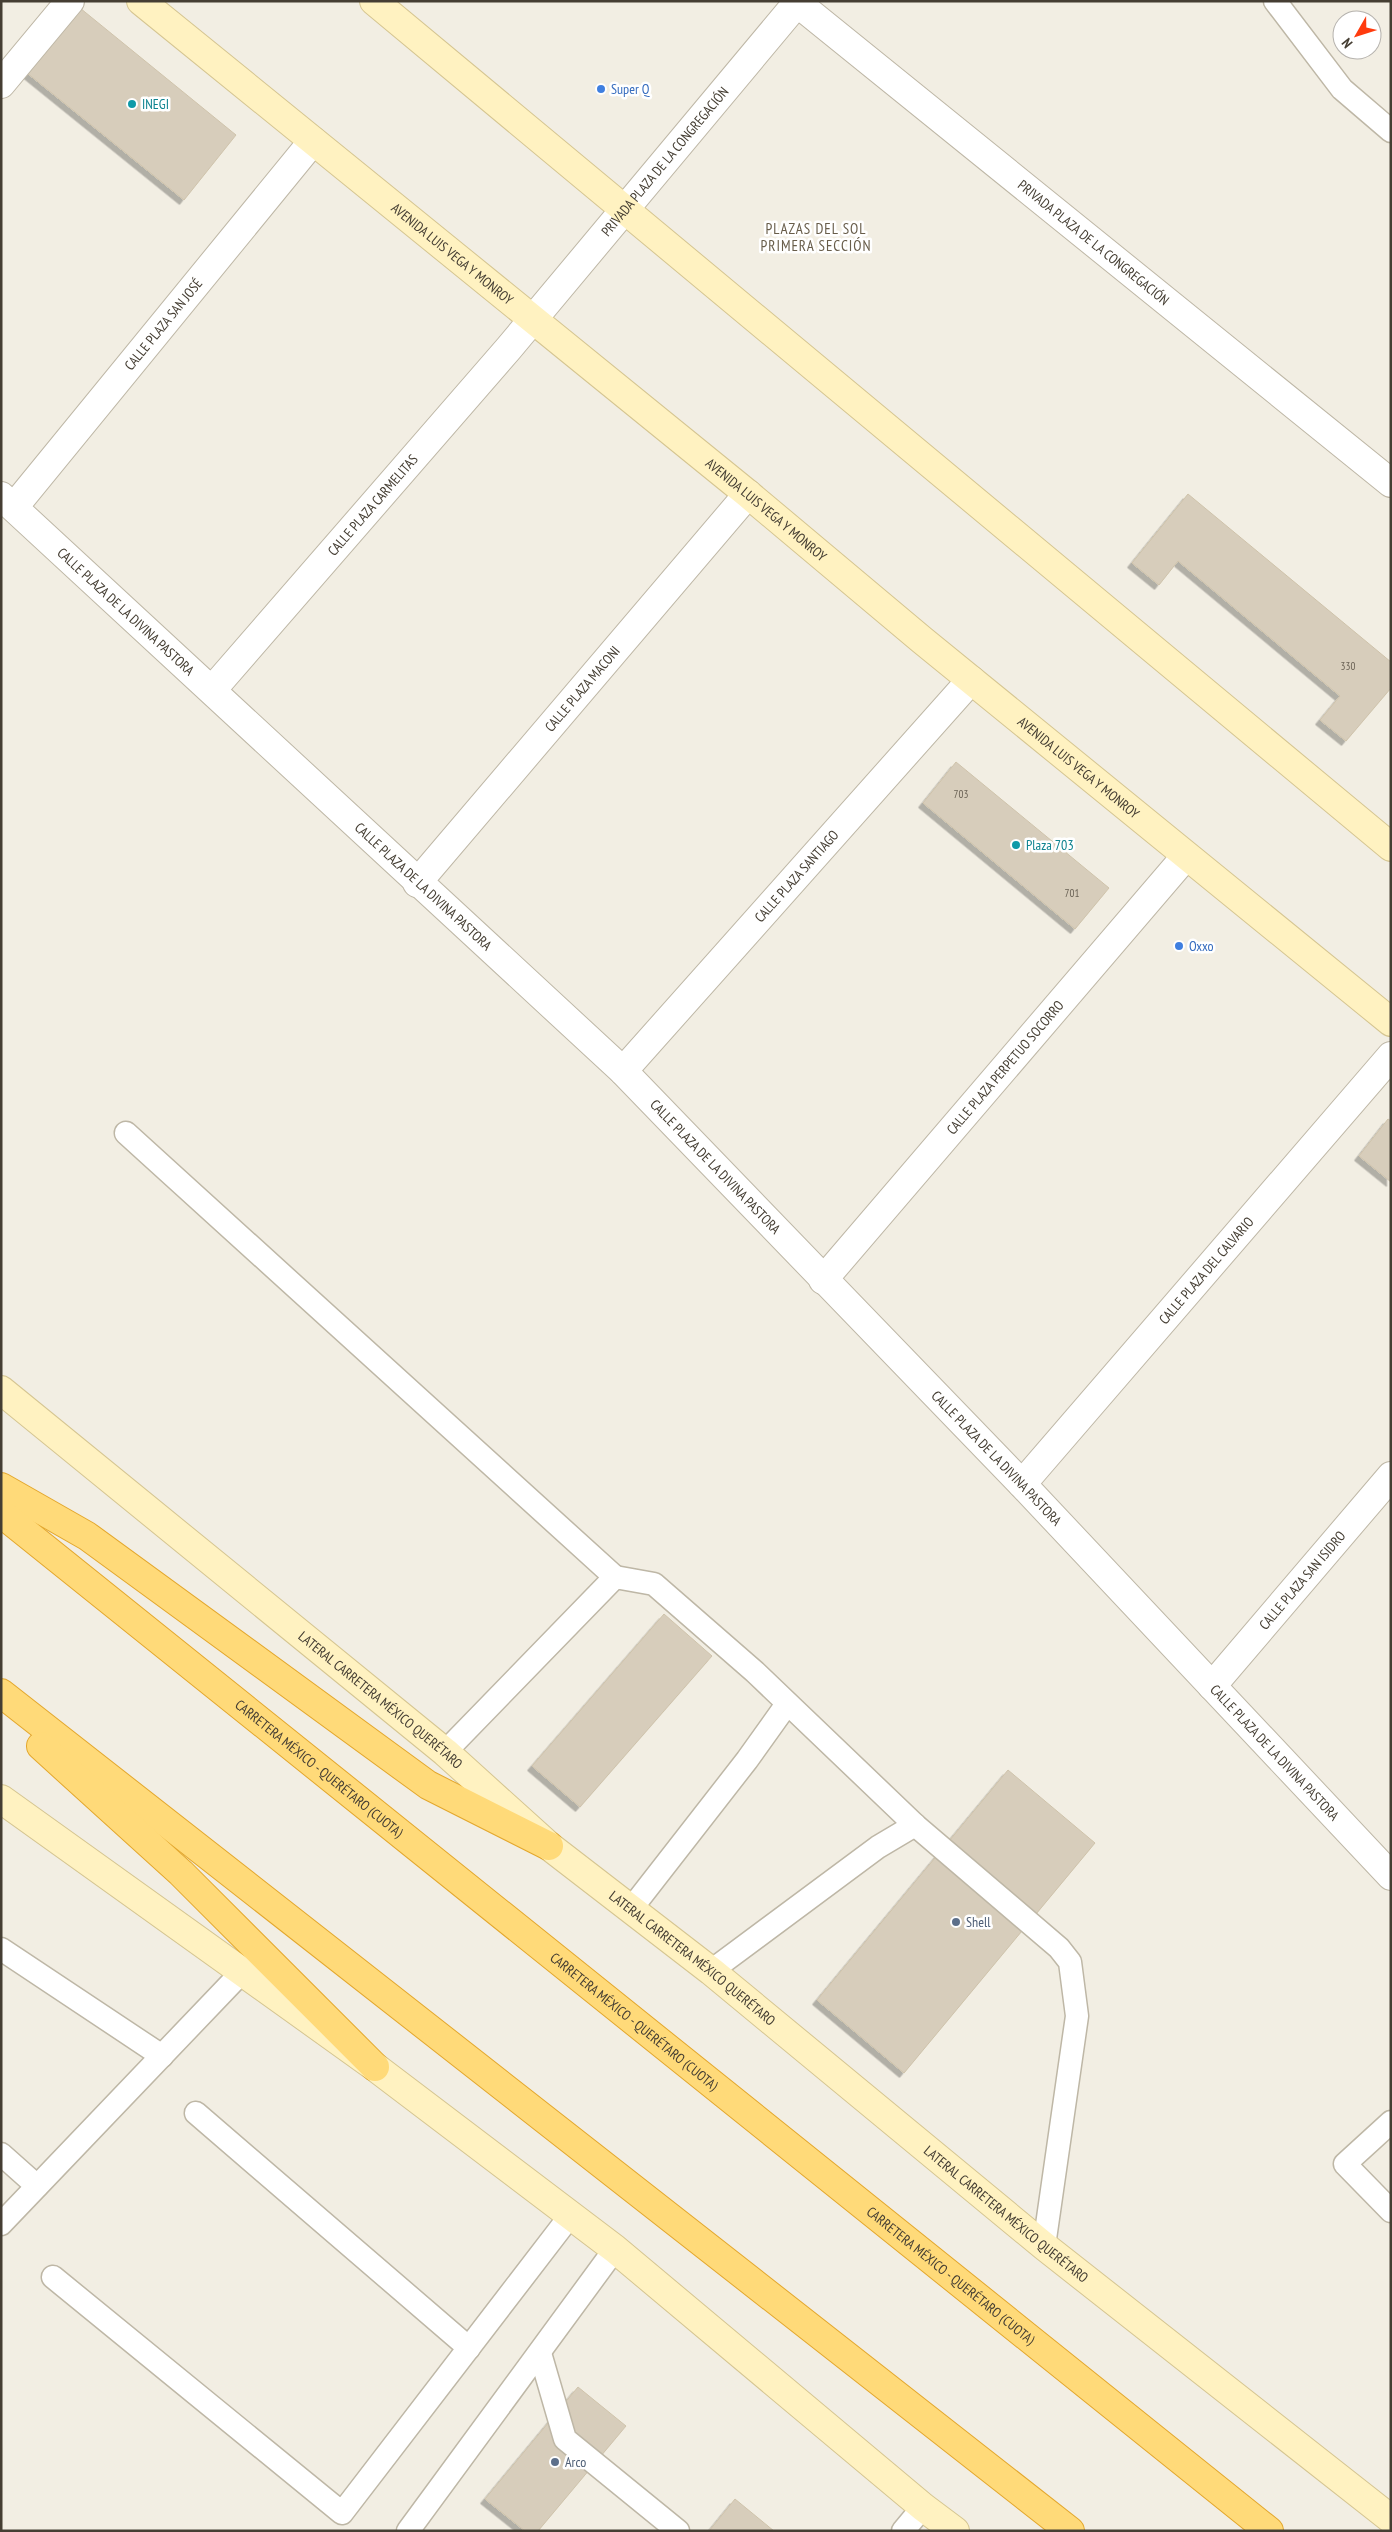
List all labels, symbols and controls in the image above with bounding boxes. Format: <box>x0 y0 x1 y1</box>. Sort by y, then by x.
north arrow <box>1332 10 1382 60</box>
text: N <box>1338 35 1356 52</box>
place label: Super Q <box>611 80 650 98</box>
marker: Super Q <box>595 83 607 95</box>
street label: PRIVADA PLAZA DE LA CONGREGACIÓN <box>597 83 732 240</box>
place label: INEGI <box>142 95 169 113</box>
marker: INEGI <box>126 98 138 110</box>
street label: PRIVADA PLAZA DE LA CONGREGACIÓN <box>1014 176 1173 309</box>
street label: AVENIDA LUIS VEGA Y MONROY <box>388 199 517 309</box>
district label: PLAZAS DEL SOL PRIMERA SECCIÓN <box>760 219 872 255</box>
street label: CALLE PLAZA SAN JOSÉ <box>120 275 206 374</box>
street label: CALLE PLAZA CARMELITAS <box>324 451 422 559</box>
street label: AVENIDA LUIS VEGA Y MONROY <box>702 454 831 566</box>
street label: CALLE PLAZA DE LA DIVINA PASTORA <box>54 544 198 679</box>
street label: CALLE PLAZA MACONI <box>541 642 624 735</box>
house number: 330 <box>1341 659 1355 673</box>
street label: AVENIDA LUIS VEGA Y MONROY <box>1014 713 1144 823</box>
house number: 703 <box>954 787 968 801</box>
street label: CALLE PLAZA DE LA DIVINA PASTORA <box>351 819 496 954</box>
street label: CALLE PLAZA SANTIAGO <box>751 826 843 926</box>
place label: Plaza 703 <box>1026 836 1074 854</box>
marker: Plaza 703 <box>1010 839 1022 851</box>
house number: 701 <box>1065 886 1079 900</box>
place label: Oxxo <box>1189 937 1214 955</box>
marker: Oxxo <box>1173 940 1185 952</box>
street label: CALLE PLAZA PERPETUO SOCORRO <box>943 996 1068 1138</box>
street label: CALLE PLAZA DE LA DIVINA PASTORA <box>646 1096 785 1238</box>
street label: CALLE PLAZA DEL CALVARIO <box>1155 1213 1258 1328</box>
street label: CALLE PLAZA DE LA DIVINA PASTORA <box>928 1387 1066 1530</box>
street label: CALLE PLAZA SAN ISIDRO <box>1255 1527 1349 1633</box>
street label: LATERAL CARRETERA MÉXICO QUERÉTARO <box>295 1627 467 1773</box>
street label: CALLE PLAZA DE LA DIVINA PASTORA <box>1206 1681 1343 1825</box>
street label: CARRETERA MÉXICO - QUERÉTARO (CUOTA) <box>231 1696 407 1842</box>
street label: LATERAL CARRETERA MÉXICO QUERÉTARO <box>606 1887 779 2030</box>
place label: Shell <box>966 1913 991 1931</box>
marker: Shell <box>950 1916 962 1928</box>
street label: CARRETERA MÉXICO - QUERÉTARO (CUOTA) <box>547 1948 722 2095</box>
street label: LATERAL CARRETERA MÉXICO QUERÉTARO <box>920 2142 1092 2287</box>
street label: CARRETERA MÉXICO - QUERÉTARO (CUOTA) <box>863 2203 1039 2349</box>
place label: Arco <box>565 2453 586 2471</box>
marker: Arco <box>549 2456 561 2468</box>

